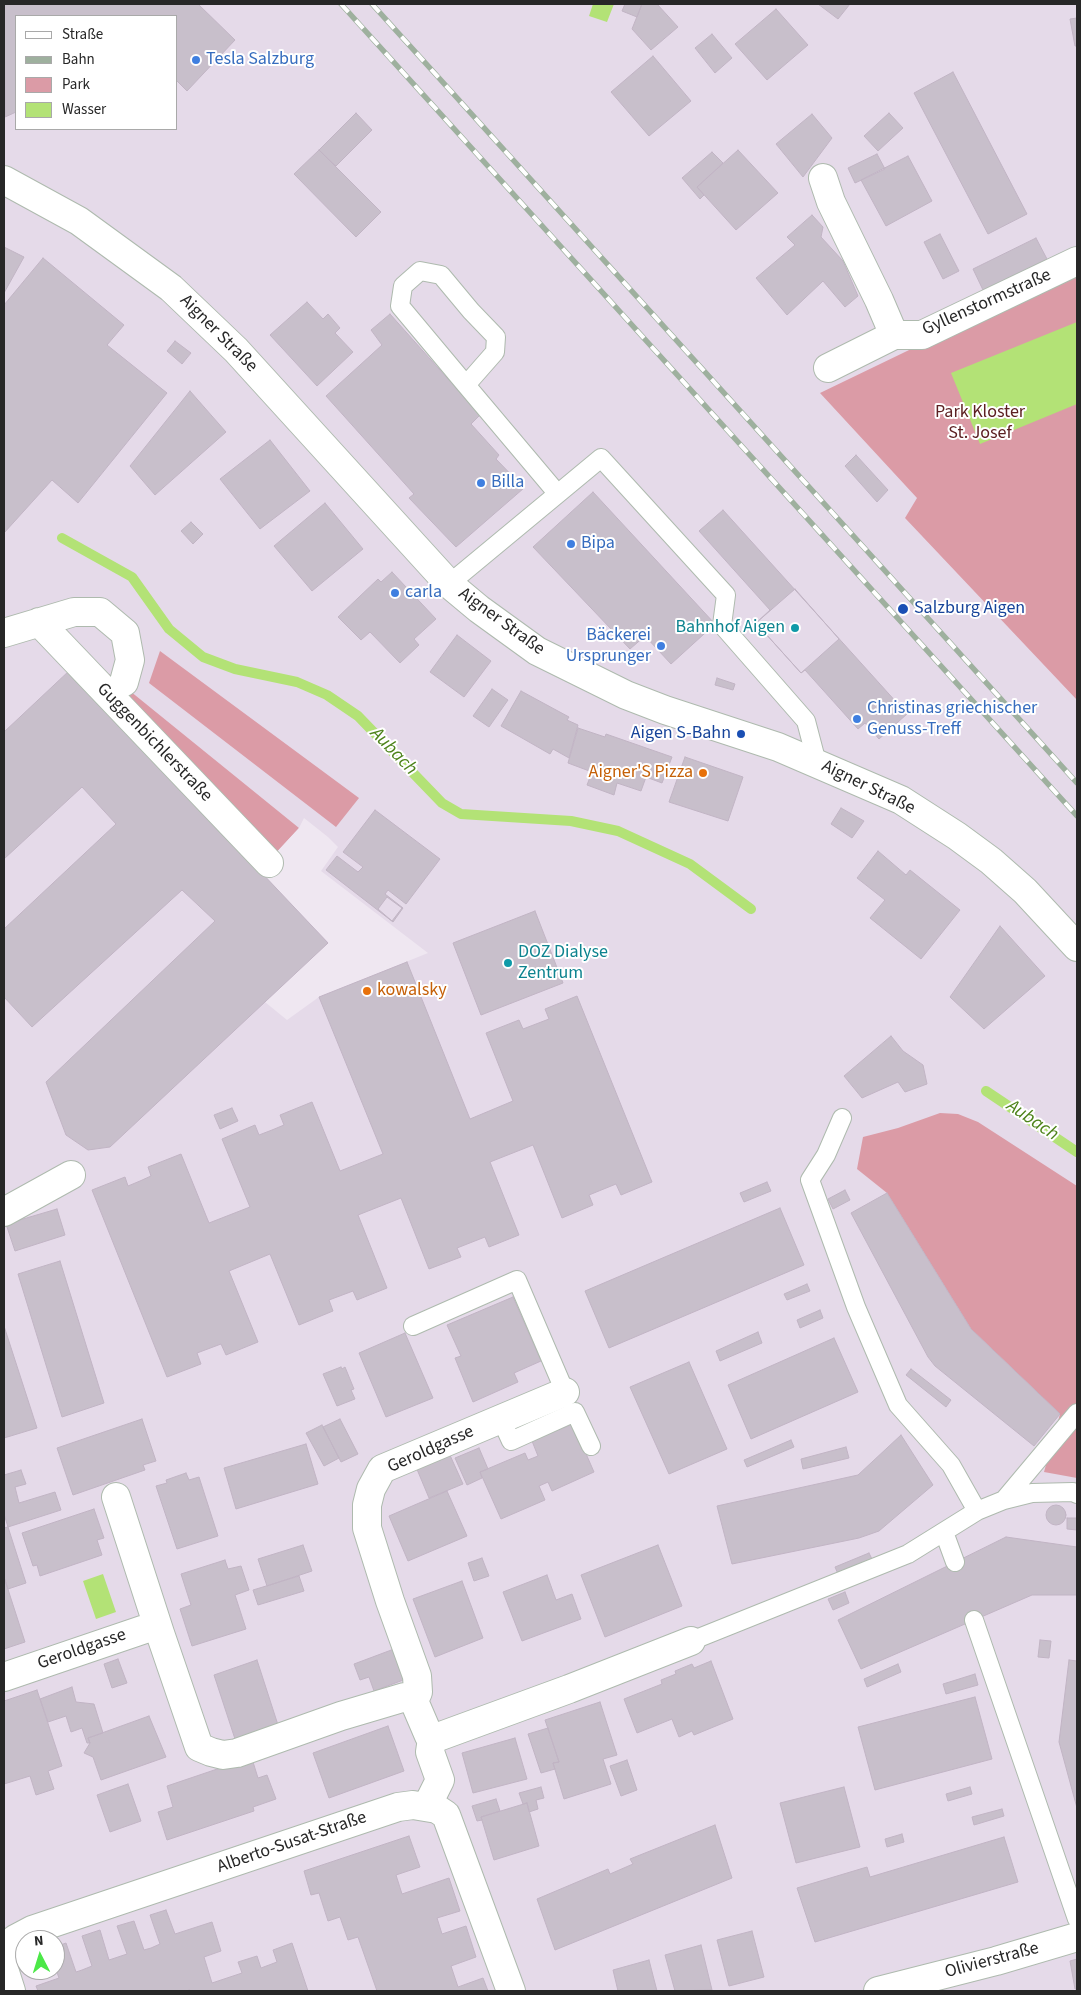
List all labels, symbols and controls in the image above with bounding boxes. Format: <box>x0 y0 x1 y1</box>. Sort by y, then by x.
legend <box>15 15 178 130</box>
text: Straße <box>62 24 103 45</box>
text: Bahn <box>62 49 95 70</box>
place label: Tesla Salzburg <box>206 49 314 71</box>
marker: Tesla Salzburg <box>190 54 202 66</box>
text: Park <box>62 74 90 95</box>
text: Wasser <box>62 99 106 120</box>
street label: Gyllenstormstraße <box>919 265 1055 341</box>
street label: Aigner Straße <box>175 291 261 377</box>
park label: Park Kloster St. Josef <box>935 402 1025 444</box>
place label: Billa <box>491 472 524 494</box>
marker: Billa <box>475 477 487 489</box>
place label: Bipa <box>581 533 615 555</box>
marker: Bipa <box>565 538 577 550</box>
place label: carla <box>405 582 442 604</box>
street label: Aigner Straße <box>454 583 548 661</box>
marker: carla <box>389 587 401 599</box>
place label: Salzburg Aigen <box>914 598 1025 620</box>
marker: Salzburg Aigen <box>896 602 910 616</box>
place label: Bahnhof Aigen <box>676 617 785 639</box>
marker: Bahnhof Aigen <box>789 622 801 634</box>
place label: Bäckerei Ursprunger <box>566 625 651 668</box>
marker: Bäckerei Ursprunger <box>655 640 667 652</box>
street label: Guggenbichlerstraße <box>92 679 216 807</box>
place label: Christinas griechischer Genuss-Treff <box>867 698 1037 741</box>
marker: Christinas griechischer Genuss-Treff <box>851 713 863 725</box>
water label: Aubach <box>365 723 421 781</box>
place label: Aigen S-Bahn <box>631 723 731 745</box>
marker: Aigen S-Bahn <box>735 728 747 740</box>
street label: Aigner Straße <box>818 756 918 820</box>
place label: Aigner'S Pizza <box>589 762 693 784</box>
marker: Aigner'S Pizza <box>697 767 709 779</box>
place label: DOZ Dialyse Zentrum <box>518 942 608 984</box>
marker: DOZ Dialyse Zentrum <box>502 957 514 969</box>
place label: kowalsky <box>377 980 447 1002</box>
marker: kowalsky <box>361 985 373 997</box>
water label: Aubach <box>1002 1095 1062 1147</box>
street label: Geroldgasse <box>384 1421 478 1479</box>
street label: Geroldgasse <box>35 1625 129 1675</box>
street label: Alberto-Susat-Straße <box>214 1807 370 1879</box>
north arrow <box>15 1930 65 1980</box>
text: N <box>33 1931 44 1951</box>
street label: Olivierstraße <box>943 1938 1041 1984</box>

